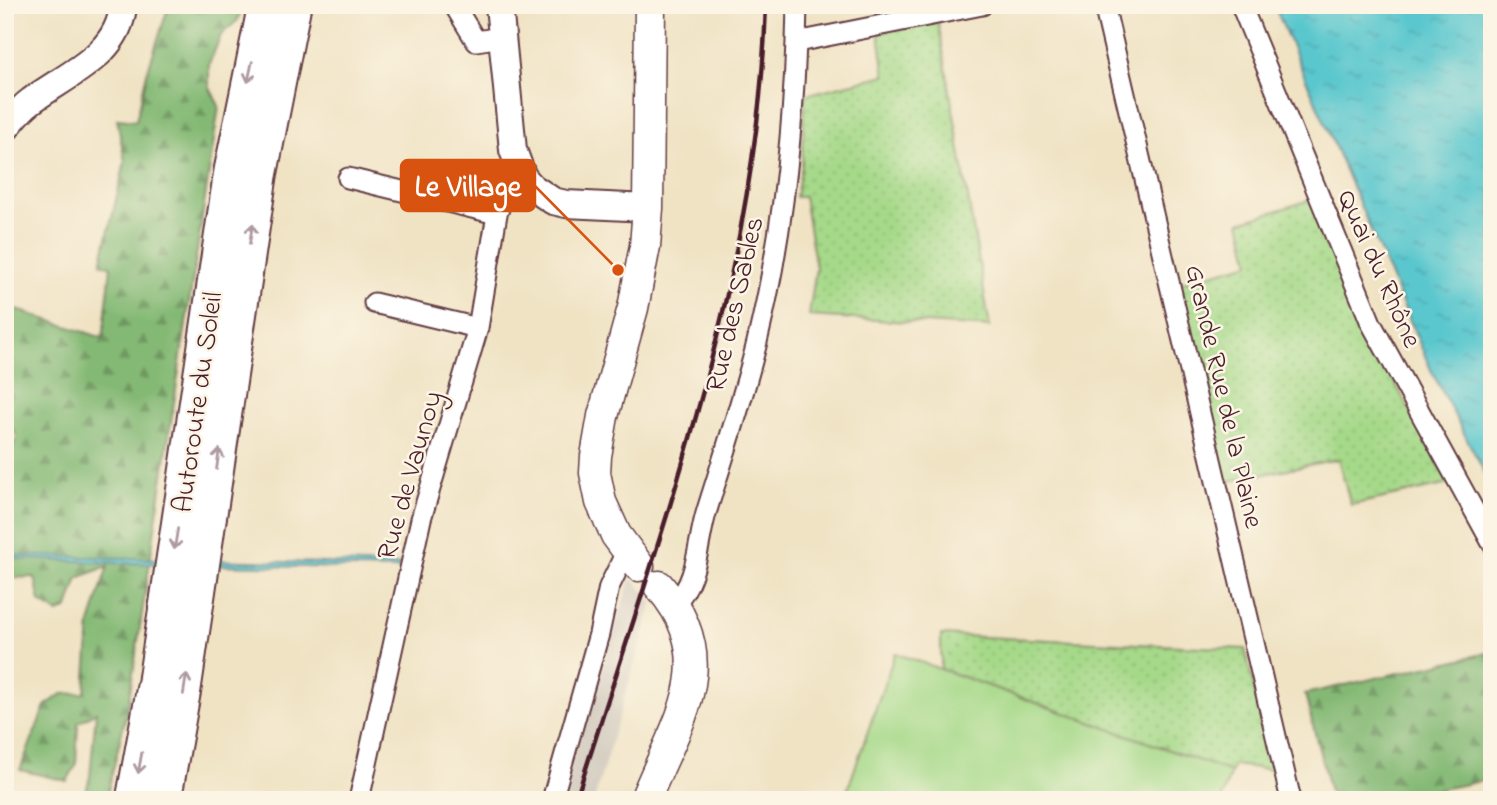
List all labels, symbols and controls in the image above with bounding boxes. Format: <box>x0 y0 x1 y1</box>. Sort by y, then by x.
one-way arrow <box>243 60 257 83</box>
callout: Le Village <box>401 160 535 211</box>
text: Le Village <box>415 167 523 212</box>
street label: Quai du Rhône <box>1325 184 1431 356</box>
street label: Rue des Sables <box>696 213 777 397</box>
one-way arrow <box>245 223 258 246</box>
street label: Grande Rue de la Plaine <box>1172 261 1273 533</box>
street label: Autoroute du Soleil <box>164 289 235 516</box>
street label: Rue de Vaunoy <box>368 386 455 565</box>
one-way arrow <box>212 448 225 471</box>
one-way arrow <box>170 527 183 549</box>
one-way arrow <box>179 673 192 696</box>
one-way arrow <box>133 751 147 774</box>

